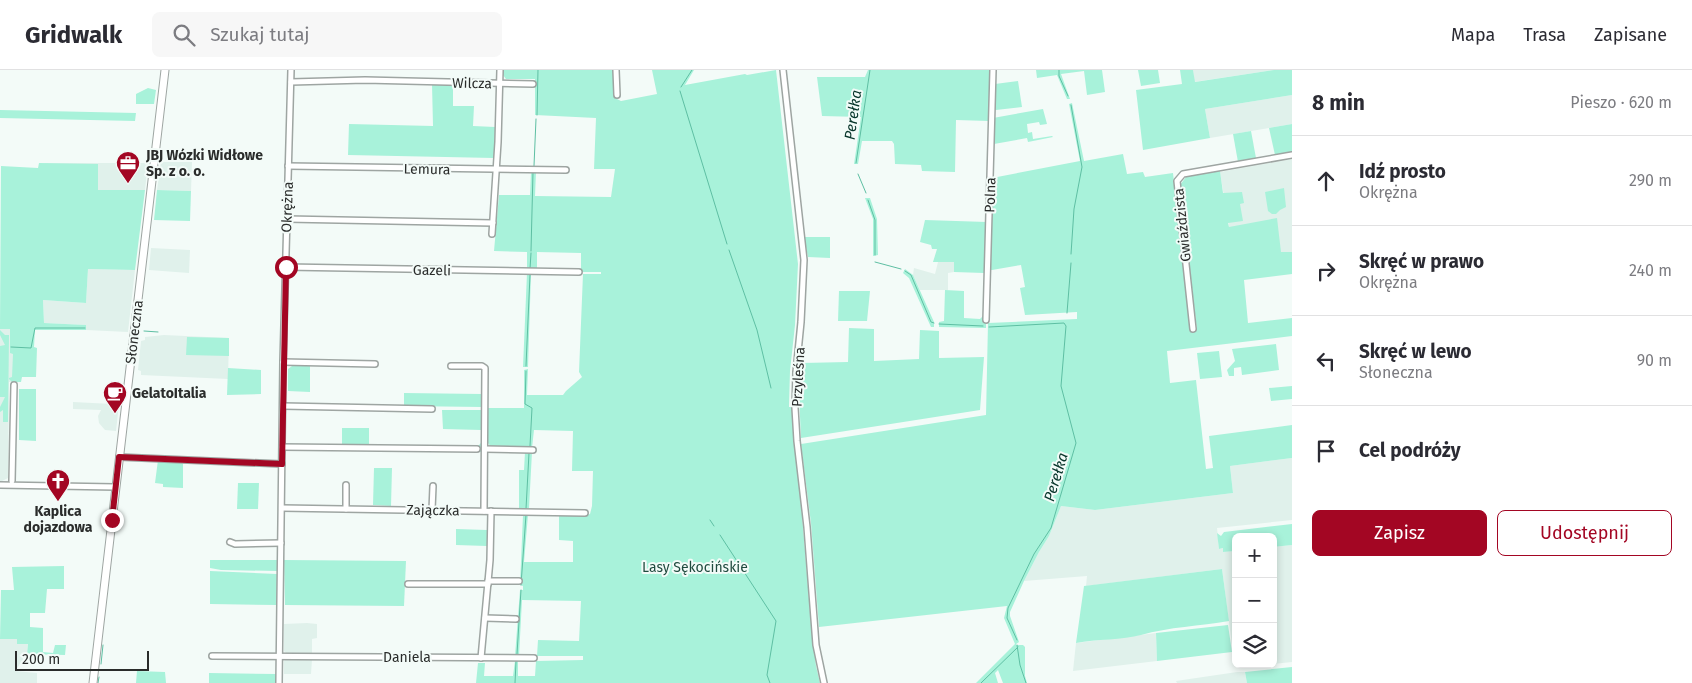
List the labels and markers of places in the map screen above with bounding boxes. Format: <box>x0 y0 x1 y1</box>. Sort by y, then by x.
place label: JBJ Wózki Widłowe Sp. z o. o. <box>145 147 263 180</box>
office icon: JBJ Wózki Widłowe Sp. z o. o. <box>115 150 141 184</box>
cafe icon: GelatoItalia <box>102 380 128 414</box>
place label: GelatoItalia <box>132 385 207 402</box>
church icon: Kaplica dojazdowa <box>45 468 71 502</box>
place label: Kaplica dojazdowa <box>23 503 93 536</box>

